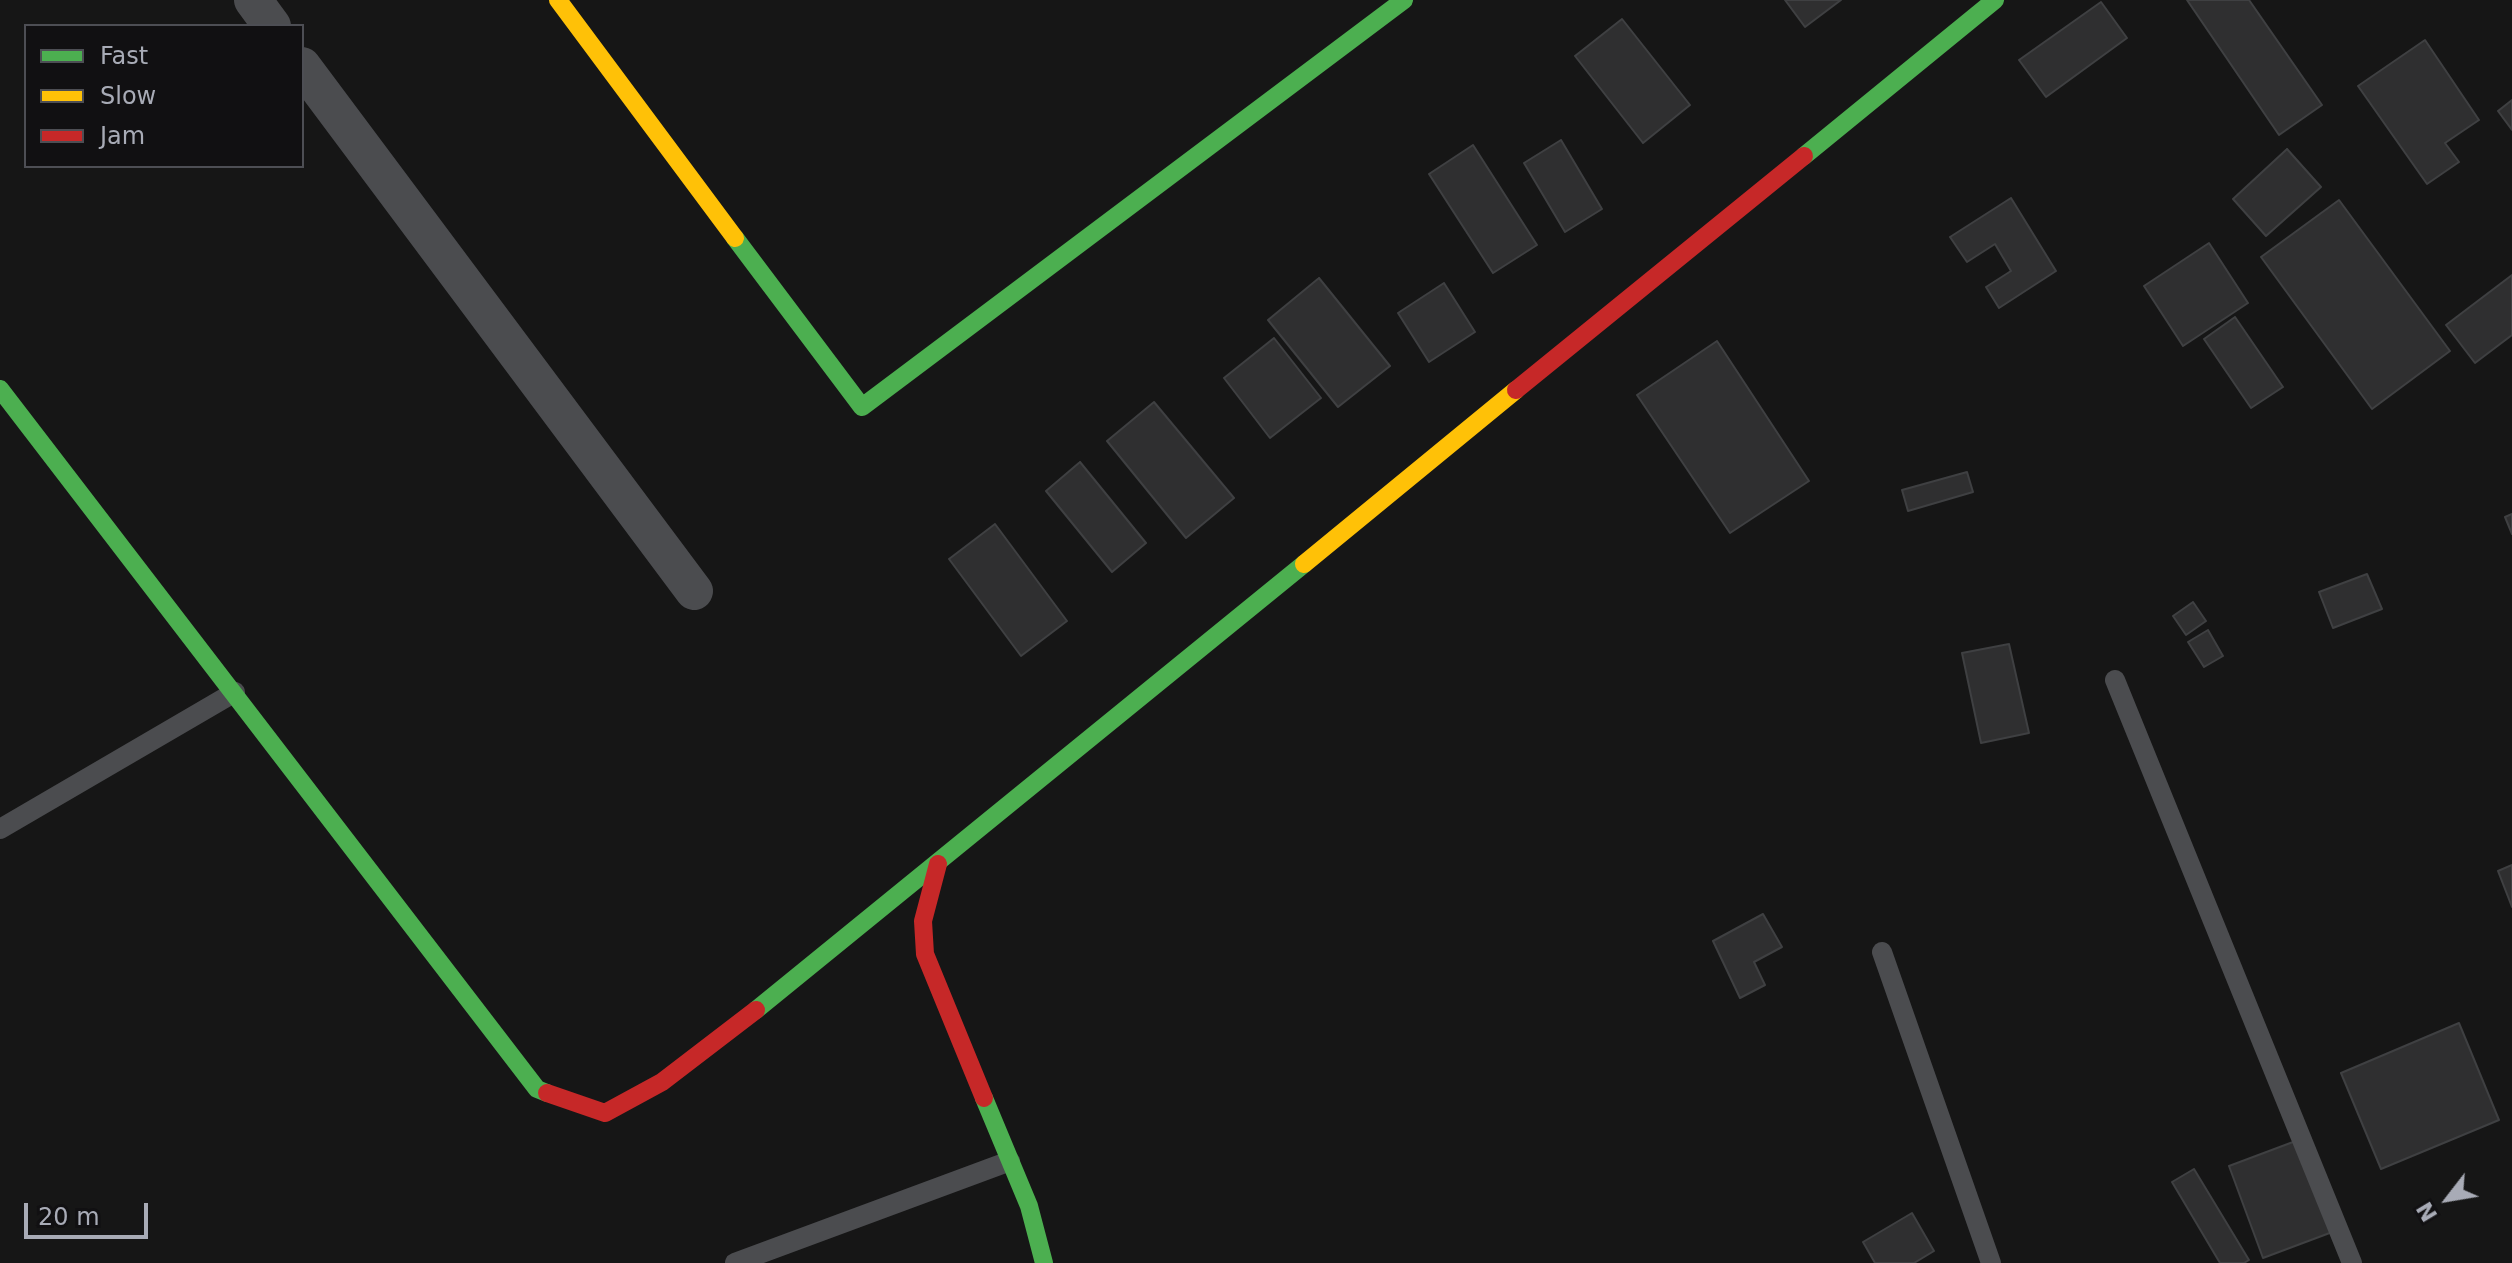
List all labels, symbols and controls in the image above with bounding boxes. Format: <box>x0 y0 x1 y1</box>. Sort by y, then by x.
legend <box>24 24 304 168</box>
text: Fast <box>100 42 148 70</box>
text: Slow <box>100 82 156 110</box>
text: Jam <box>100 122 145 150</box>
north arrow <box>2408 1159 2488 1239</box>
scale bar <box>28 1187 152 1237</box>
text: N <box>2412 1197 2442 1226</box>
text: 20 m <box>38 1203 100 1231</box>

